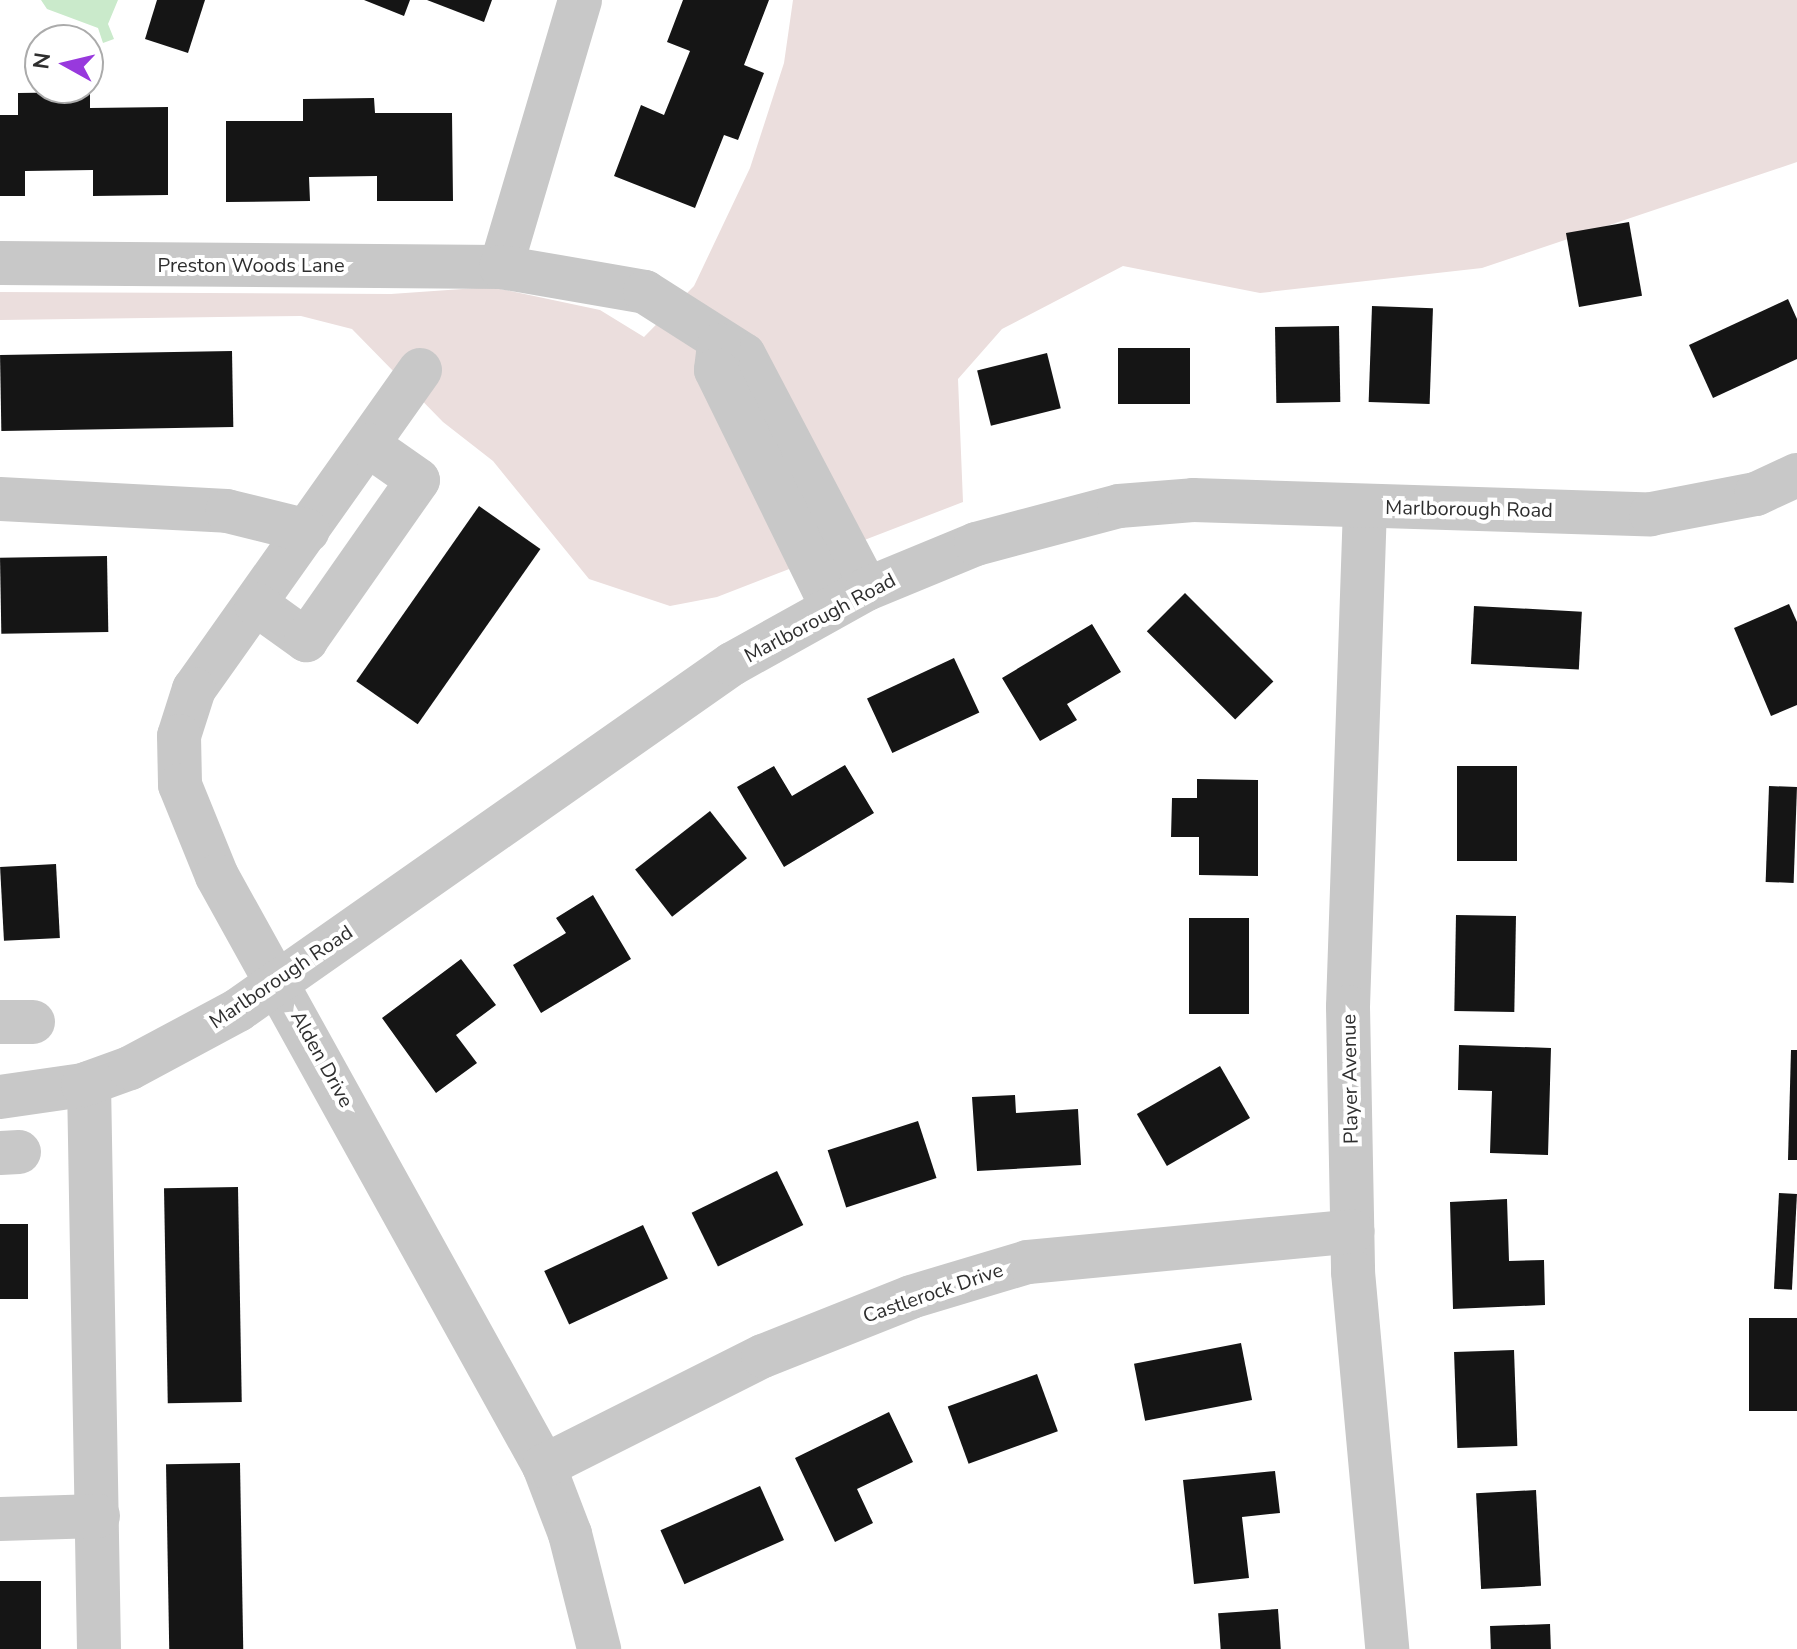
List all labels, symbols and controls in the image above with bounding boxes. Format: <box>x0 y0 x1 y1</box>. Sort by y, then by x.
north arrow <box>24 24 104 104</box>
text: N <box>26 51 58 71</box>
street label: Preston Woods Lane <box>157 253 345 277</box>
street label: Marlborough Road <box>1385 496 1553 522</box>
street label: Marlborough Road <box>740 568 900 668</box>
street label: Marlborough Road <box>205 920 357 1034</box>
street label: Alden Drive <box>286 1007 358 1111</box>
street label: Player Avenue <box>1337 1014 1363 1144</box>
street label: Castlerock Drive <box>860 1258 1006 1328</box>

